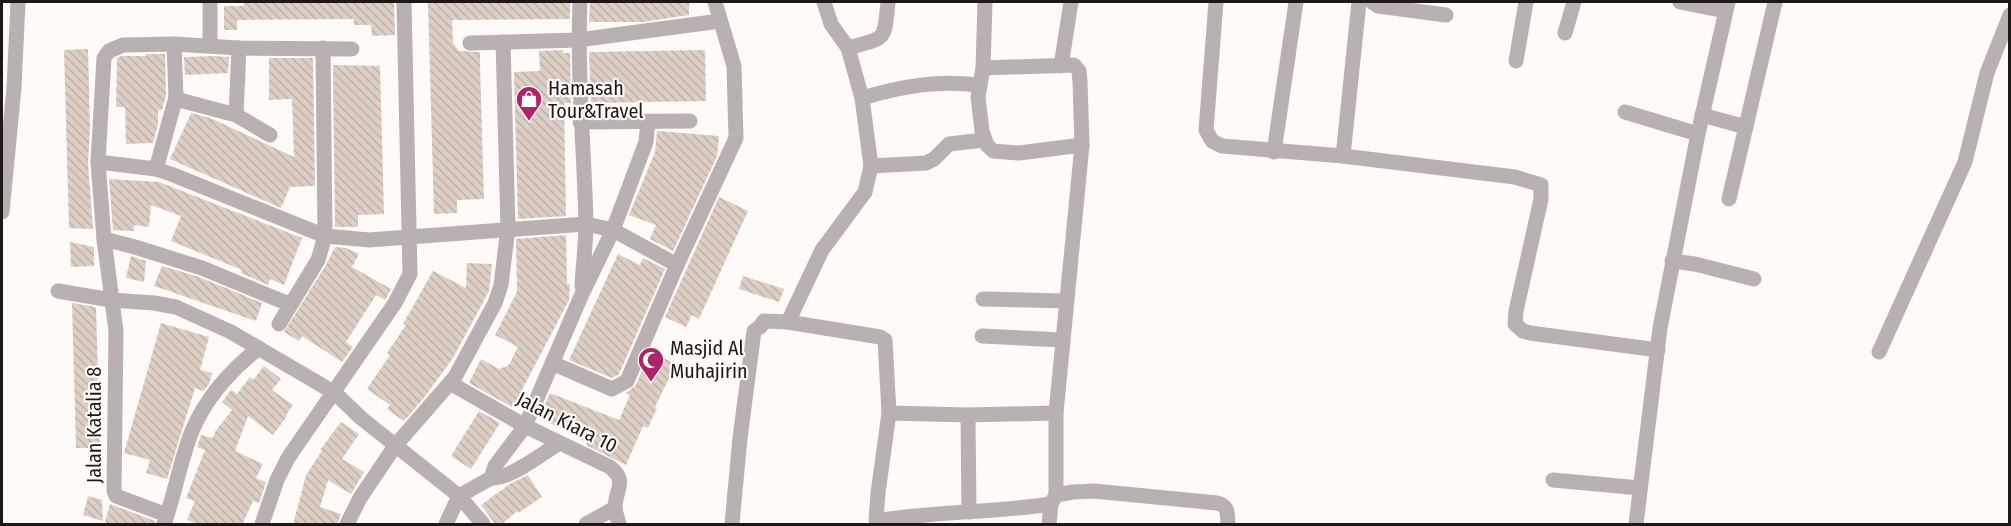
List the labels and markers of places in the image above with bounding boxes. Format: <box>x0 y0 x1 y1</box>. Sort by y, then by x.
place label: Hamasah Tour&Travel <box>548 76 644 123</box>
shop icon: Hamasah Tour&Travel <box>514 84 544 122</box>
place label: Masjid Al Muhajirin <box>670 336 747 383</box>
mosque icon: Masjid Al Muhajirin <box>636 345 666 383</box>

